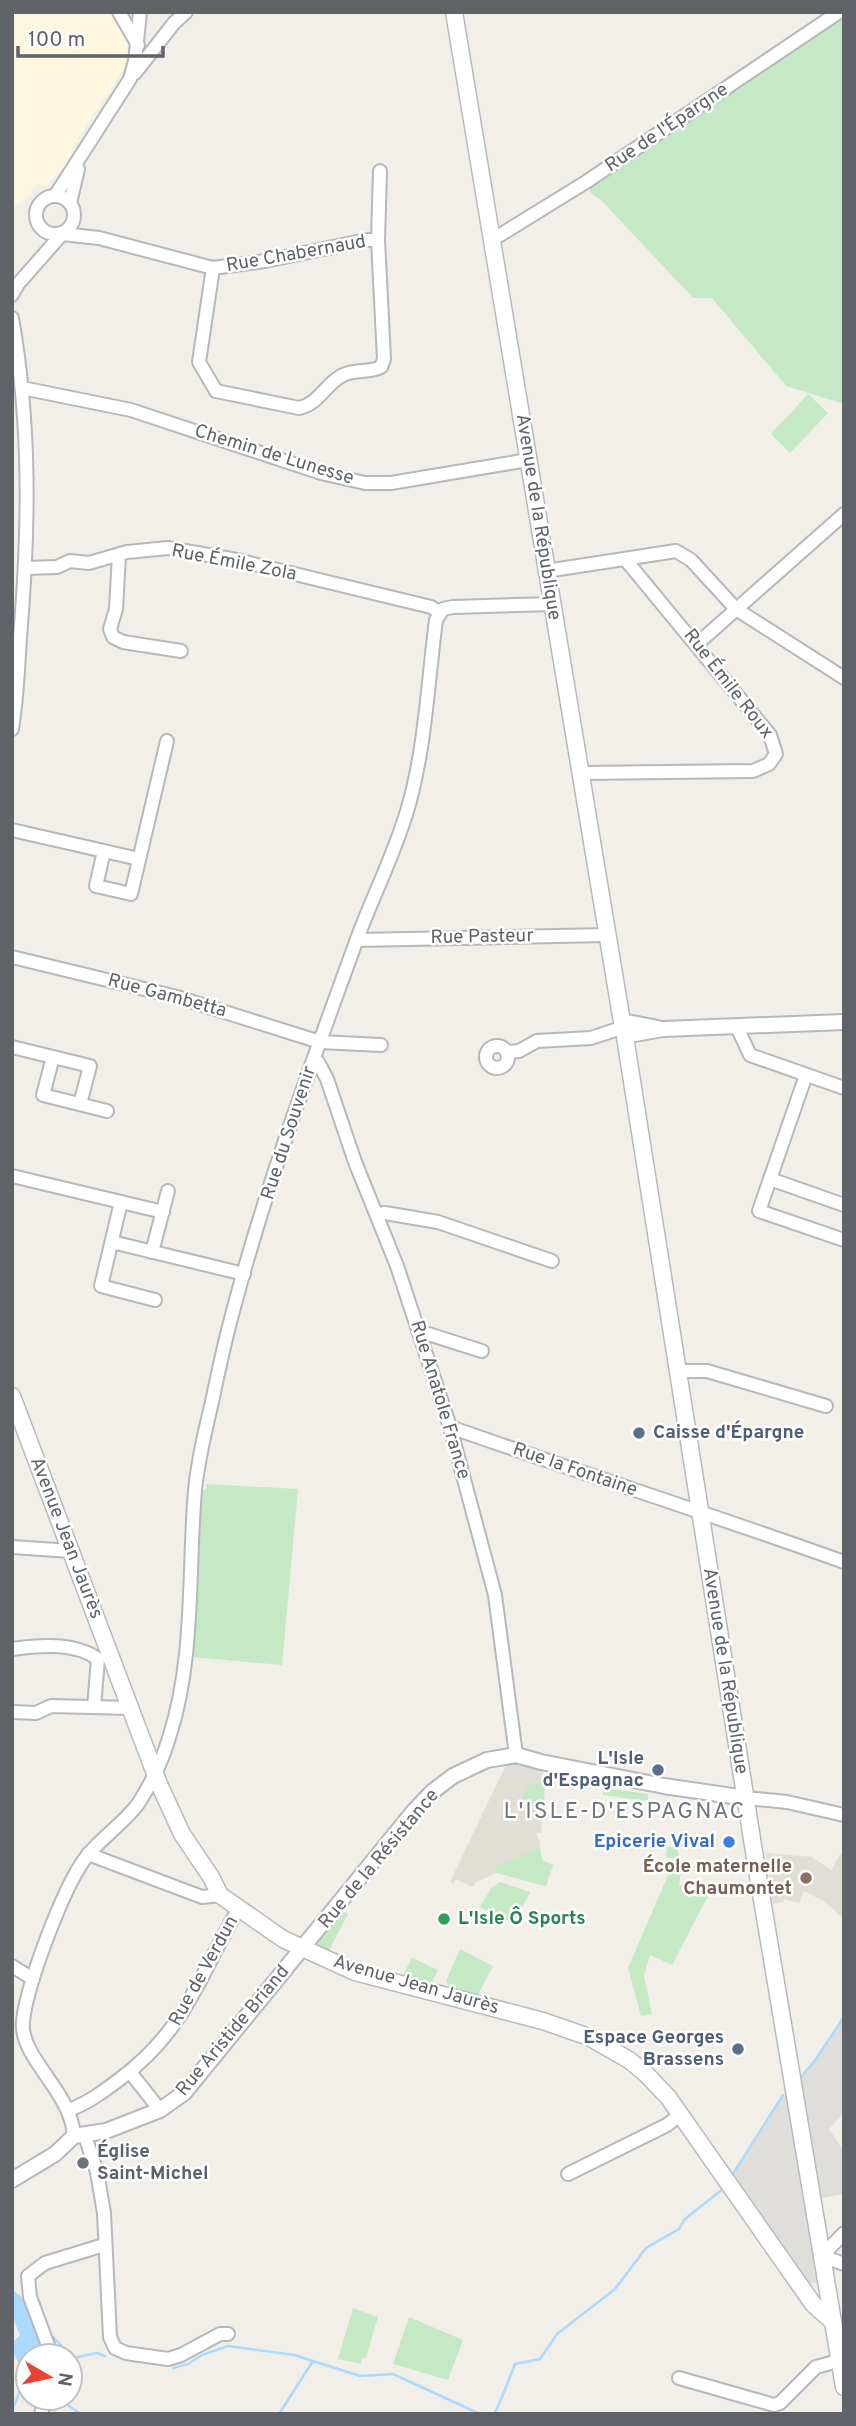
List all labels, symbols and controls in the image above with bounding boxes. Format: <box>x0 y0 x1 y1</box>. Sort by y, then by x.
scale bar <box>18 14 163 58</box>
text: 100 m <box>28 27 85 54</box>
street label: Rue de l'Épargne <box>600 77 733 178</box>
street label: Rue Chabernaud <box>224 230 368 278</box>
street label: Avenue de la République <box>510 412 566 622</box>
street label: Chemin de Lunesse <box>191 419 357 491</box>
street label: Rue Émile Zola <box>169 538 299 587</box>
street label: Rue Émile Roux <box>678 624 779 744</box>
street label: Rue Pasteur <box>430 924 534 950</box>
street label: Rue Gambetta <box>105 969 229 1023</box>
street label: Rue du Souvenir <box>256 1063 322 1203</box>
street label: Rue Anatole France <box>404 1318 476 1482</box>
place label: Caisse d'Épargne <box>653 1420 804 1445</box>
marker: Caisse d'Épargne <box>631 1425 647 1441</box>
street label: Rue la Fontaine <box>510 1437 640 1503</box>
street label: Avenue Jean Jaurès <box>24 1454 108 1622</box>
street label: Avenue de la République <box>697 1566 753 1776</box>
place label: L'Isle d'Espagnac <box>543 1747 644 1793</box>
marker: L'Isle d'Espagnac <box>650 1762 666 1778</box>
street label: Rue de la Résistance <box>313 1784 445 1934</box>
district label: L'ISLE-D'ESPAGNAC <box>504 1798 746 1827</box>
place label: Epicerie Vival <box>594 1830 715 1854</box>
marker: Epicerie Vival <box>721 1834 737 1850</box>
place label: École maternelle Chaumontet <box>643 1854 792 1901</box>
marker: École maternelle Chaumontet <box>798 1870 814 1886</box>
place label: L'Isle Ô Sports <box>458 1906 586 1931</box>
marker: L'Isle Ô Sports <box>436 1911 452 1927</box>
street label: Rue de Verdun <box>164 1912 244 2030</box>
street label: Avenue Jean Jaurès <box>330 1950 502 2020</box>
street label: Rue Aristide Briand <box>171 1960 295 2102</box>
place label: Espace Georges Brassens <box>583 2026 724 2072</box>
marker: Espace Georges Brassens <box>730 2041 746 2057</box>
place label: Église Saint-Michel <box>97 2139 208 2186</box>
marker: Église Saint-Michel <box>75 2155 91 2171</box>
north arrow <box>14 2342 84 2412</box>
text: N <box>51 2371 77 2388</box>

